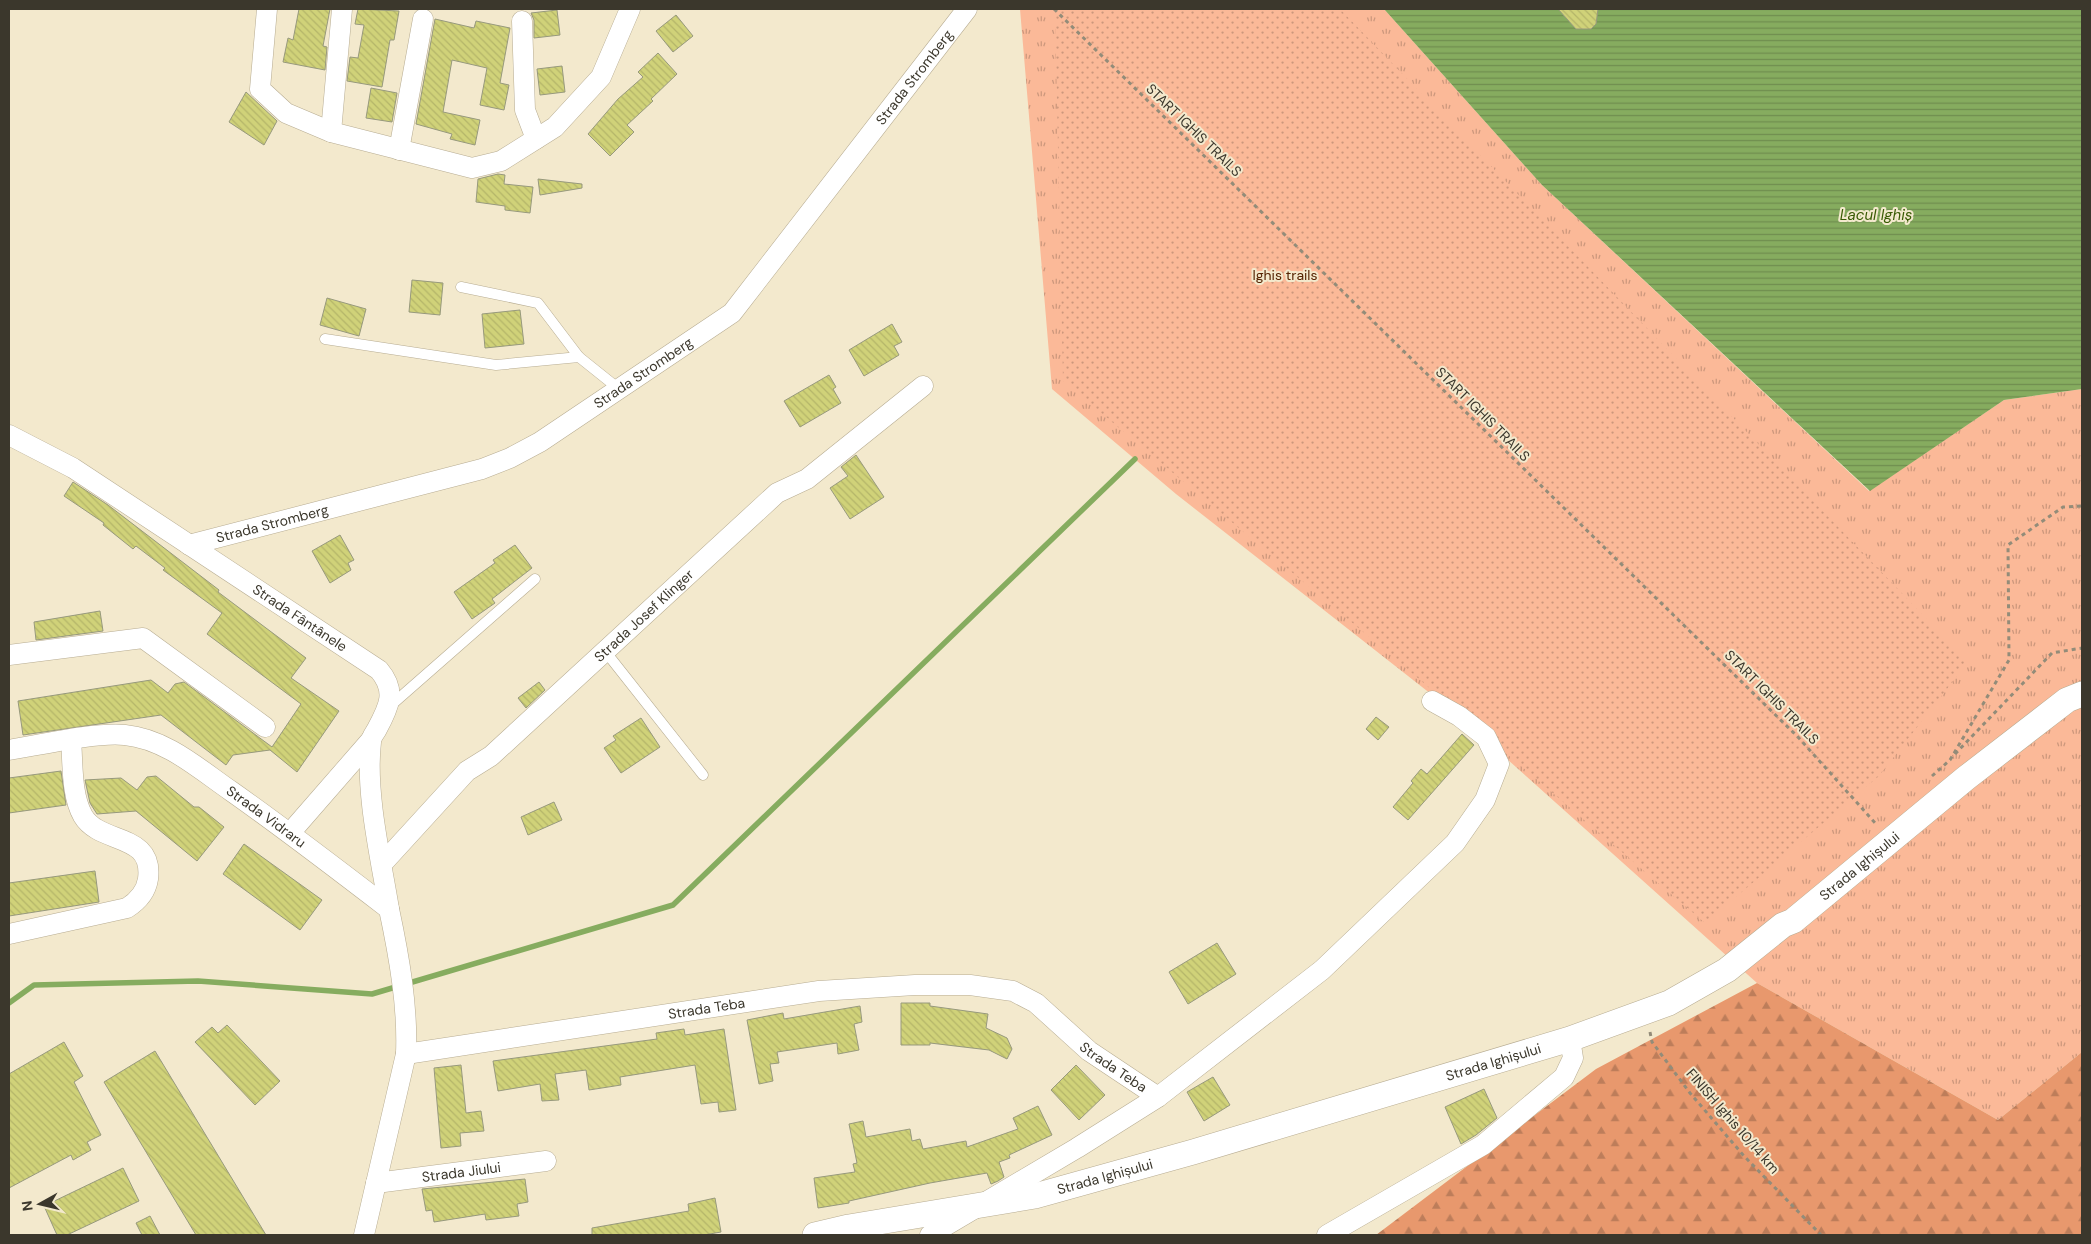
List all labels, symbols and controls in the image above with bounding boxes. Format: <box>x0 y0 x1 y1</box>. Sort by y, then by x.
street label: Strada Stromberg <box>872 26 957 128</box>
street label: START IGHIS TRAILS <box>1142 80 1246 180</box>
water label: Lacul Ighiș <box>1840 205 1912 225</box>
park label: Ighis trails <box>1252 266 1318 284</box>
street label: Strada Stromberg <box>590 333 696 412</box>
street label: START IGHIS TRAILS <box>1432 363 1534 465</box>
street label: Strada Stromberg <box>214 500 331 547</box>
street label: Strada Josef Klinger <box>590 565 697 666</box>
street label: Strada Fântânele <box>249 580 351 656</box>
street label: START IGHIS TRAILS <box>1721 646 1823 748</box>
street label: Strada Vidraru <box>223 782 310 852</box>
street label: Strada Ighișului <box>1816 828 1903 904</box>
street label: Strada Teba <box>667 993 746 1023</box>
street label: Strada Teba <box>1076 1038 1151 1096</box>
street label: Strada Ighișului <box>1443 1039 1543 1085</box>
street label: FINISH Ighis 10/14 km <box>1682 1065 1784 1177</box>
street label: Strada Ighișului <box>1055 1155 1155 1198</box>
street label: Strada Jiului <box>421 1158 502 1186</box>
north arrow <box>15 1179 65 1229</box>
text: N <box>18 1199 37 1212</box>

